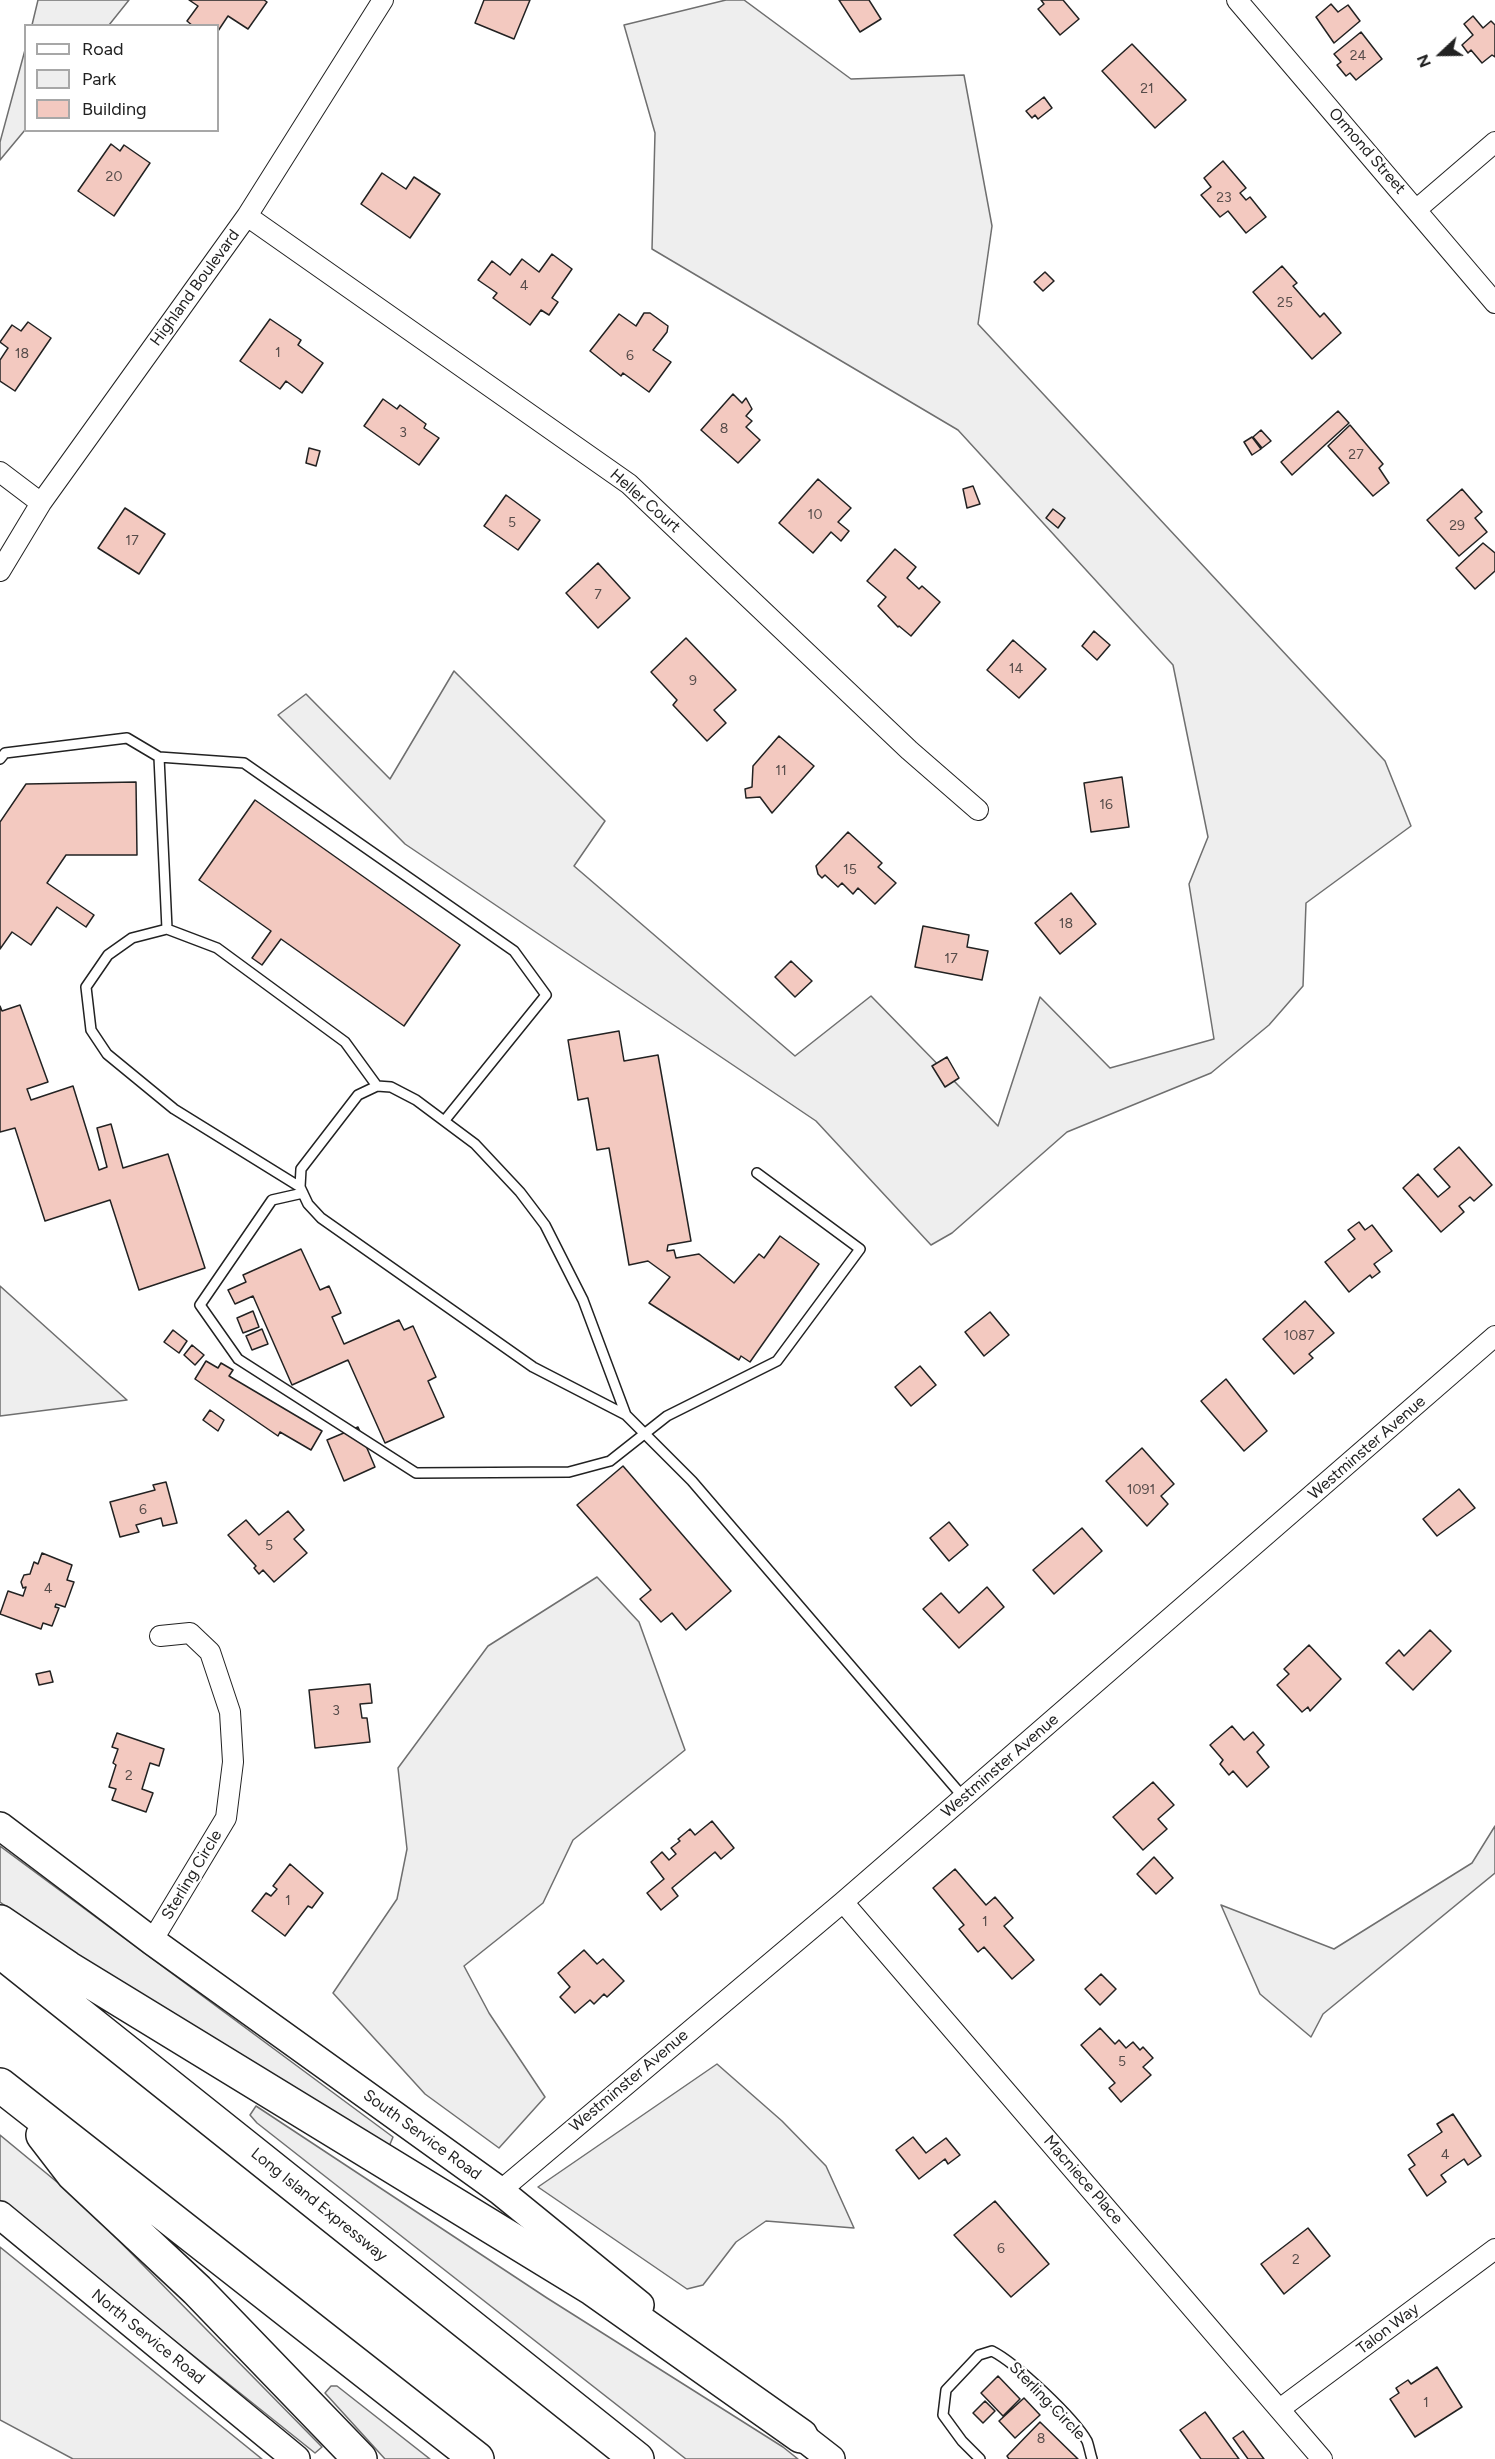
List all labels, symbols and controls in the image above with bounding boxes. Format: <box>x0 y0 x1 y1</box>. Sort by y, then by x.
legend <box>24 24 219 132</box>
north arrow <box>1411 24 1471 84</box>
text: Road <box>82 38 123 60</box>
house number: 24 <box>1350 48 1366 64</box>
text: N <box>1413 52 1435 70</box>
text: Park <box>82 68 116 90</box>
house number: 21 <box>1140 81 1154 97</box>
text: Building <box>82 98 147 120</box>
street label: Ormond Street <box>1324 104 1410 198</box>
house number: 20 <box>106 169 122 185</box>
house number: 23 <box>1216 190 1232 206</box>
street label: Highland Boulevard <box>146 226 244 350</box>
house number: 4 <box>520 278 528 294</box>
house number: 25 <box>1277 295 1293 311</box>
house number: 1 <box>275 345 281 361</box>
house number: 18 <box>15 346 29 362</box>
house number: 6 <box>626 348 634 364</box>
house number: 8 <box>720 421 728 437</box>
house number: 3 <box>399 425 407 441</box>
house number: 27 <box>1348 447 1364 463</box>
street label: Heller Court <box>606 465 684 537</box>
house number: 10 <box>808 507 822 523</box>
house number: 5 <box>508 515 516 531</box>
house number: 29 <box>1449 518 1465 534</box>
house number: 17 <box>125 533 139 549</box>
house number: 7 <box>594 587 602 603</box>
house number: 14 <box>1009 661 1023 677</box>
house number: 9 <box>689 673 697 689</box>
house number: 11 <box>775 763 787 779</box>
house number: 16 <box>1099 797 1113 813</box>
house number: 15 <box>843 862 857 878</box>
house number: 18 <box>1059 916 1073 932</box>
house number: 17 <box>944 951 958 967</box>
house number: 1087 <box>1284 1328 1314 1344</box>
street label: Westminster Avenue <box>1305 1392 1429 1504</box>
house number: 1091 <box>1127 1482 1155 1498</box>
house number: 6 <box>139 1502 147 1518</box>
house number: 5 <box>265 1538 273 1554</box>
house number: 4 <box>44 1581 52 1597</box>
house number: 3 <box>332 1703 340 1719</box>
street label: Westminster Avenue <box>938 1710 1062 1822</box>
house number: 2 <box>125 1768 133 1784</box>
street label: Sterling Circle <box>158 1827 226 1923</box>
house number: 1 <box>285 1893 291 1909</box>
house number: 1 <box>982 1914 988 1930</box>
street label: Westminster Avenue <box>566 2026 692 2136</box>
house number: 5 <box>1118 2054 1126 2070</box>
street label: South Service Road <box>359 2086 485 2184</box>
street label: Macniece Place <box>1039 2132 1127 2228</box>
street label: Long Island Expressway <box>247 2144 391 2266</box>
house number: 4 <box>1441 2147 1449 2163</box>
house number: 6 <box>997 2241 1005 2257</box>
house number: 2 <box>1292 2252 1300 2268</box>
street label: North Service Road <box>87 2285 209 2389</box>
street label: Talon Way <box>1353 2299 1423 2359</box>
street label: Sterling Circle <box>1005 2358 1089 2444</box>
house number: 1 <box>1423 2395 1429 2411</box>
house number: 8 <box>1037 2431 1045 2447</box>

